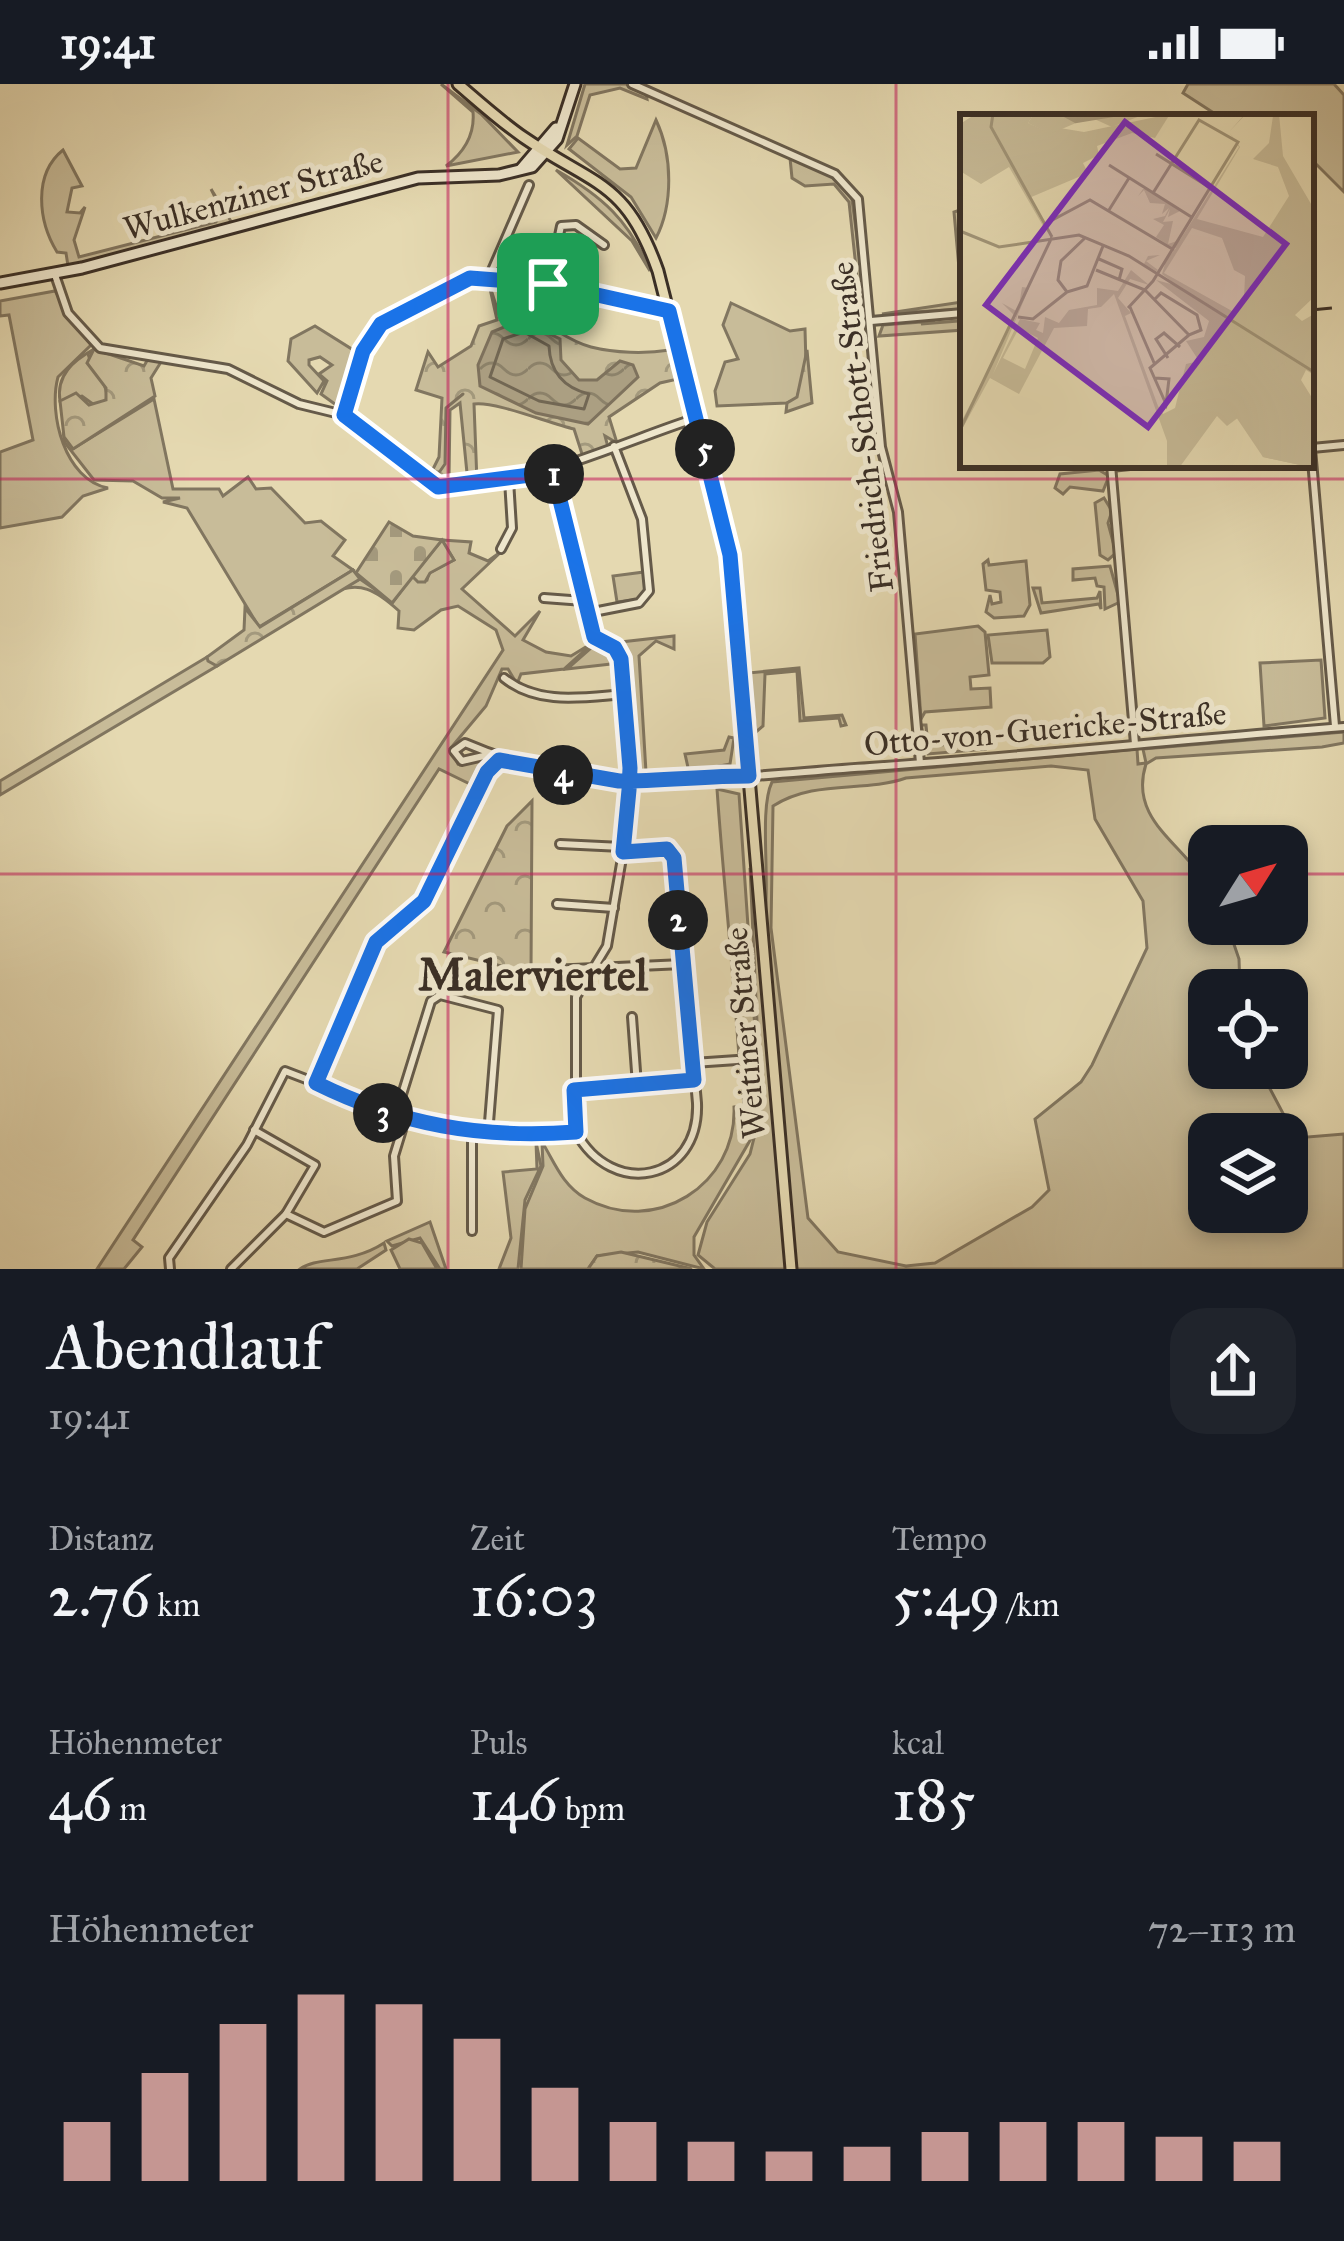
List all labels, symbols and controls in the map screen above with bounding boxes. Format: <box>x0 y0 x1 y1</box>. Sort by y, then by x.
text: 19:41 <box>60 15 156 70</box>
inset map <box>960 114 1314 468</box>
street label: Wulkenziner Straße <box>119 141 387 249</box>
pin <box>497 233 599 335</box>
icon: arrive <box>515 251 581 317</box>
street label: Friedrich-Schott-Straße <box>822 260 902 594</box>
pin: 5 <box>675 419 735 479</box>
text: 5 <box>697 429 713 469</box>
pin: 1 <box>524 444 584 504</box>
text: 1 <box>547 454 561 494</box>
street label: Otto-von-Guericke-Straße <box>862 693 1228 765</box>
pin: 4 <box>533 745 593 805</box>
text: 4 <box>554 755 572 795</box>
north arrow <box>1188 825 1308 945</box>
map controls <box>1188 825 1308 1233</box>
pin: 2 <box>648 890 708 950</box>
text: 2 <box>670 900 686 940</box>
street label: Weitiner Straße <box>716 925 774 1140</box>
district label: Malerviertel <box>418 947 649 1002</box>
button: locate <box>1188 969 1308 1089</box>
pin: 3 <box>353 1083 413 1143</box>
text: 3 <box>376 1093 390 1133</box>
button: layers <box>1188 1113 1308 1233</box>
text: Abendlauf <box>48 1306 324 1387</box>
button: share <box>1170 1308 1296 1434</box>
text: 19:41 <box>48 1392 131 1440</box>
text: Distanz <box>48 1519 154 1559</box>
text: Zeit <box>470 1519 525 1559</box>
text: Tempo <box>892 1519 987 1559</box>
text: 2.76 <box>48 1559 150 1632</box>
text: 16:03 <box>470 1559 598 1632</box>
text: 5:49 <box>892 1559 1001 1632</box>
text: km <box>150 1585 200 1625</box>
text: /km <box>1001 1585 1060 1625</box>
text: Höhenmeter <box>48 1723 222 1763</box>
text: Puls <box>470 1723 527 1763</box>
text: kcal <box>892 1723 944 1763</box>
text: 46 <box>48 1763 112 1836</box>
text: 146 <box>470 1763 558 1836</box>
text: 185 <box>892 1763 976 1836</box>
text: m <box>112 1789 147 1829</box>
text: bpm <box>558 1789 625 1829</box>
text: Höhenmeter <box>48 1905 253 1953</box>
text: 72–113 m <box>1148 1905 1296 1953</box>

